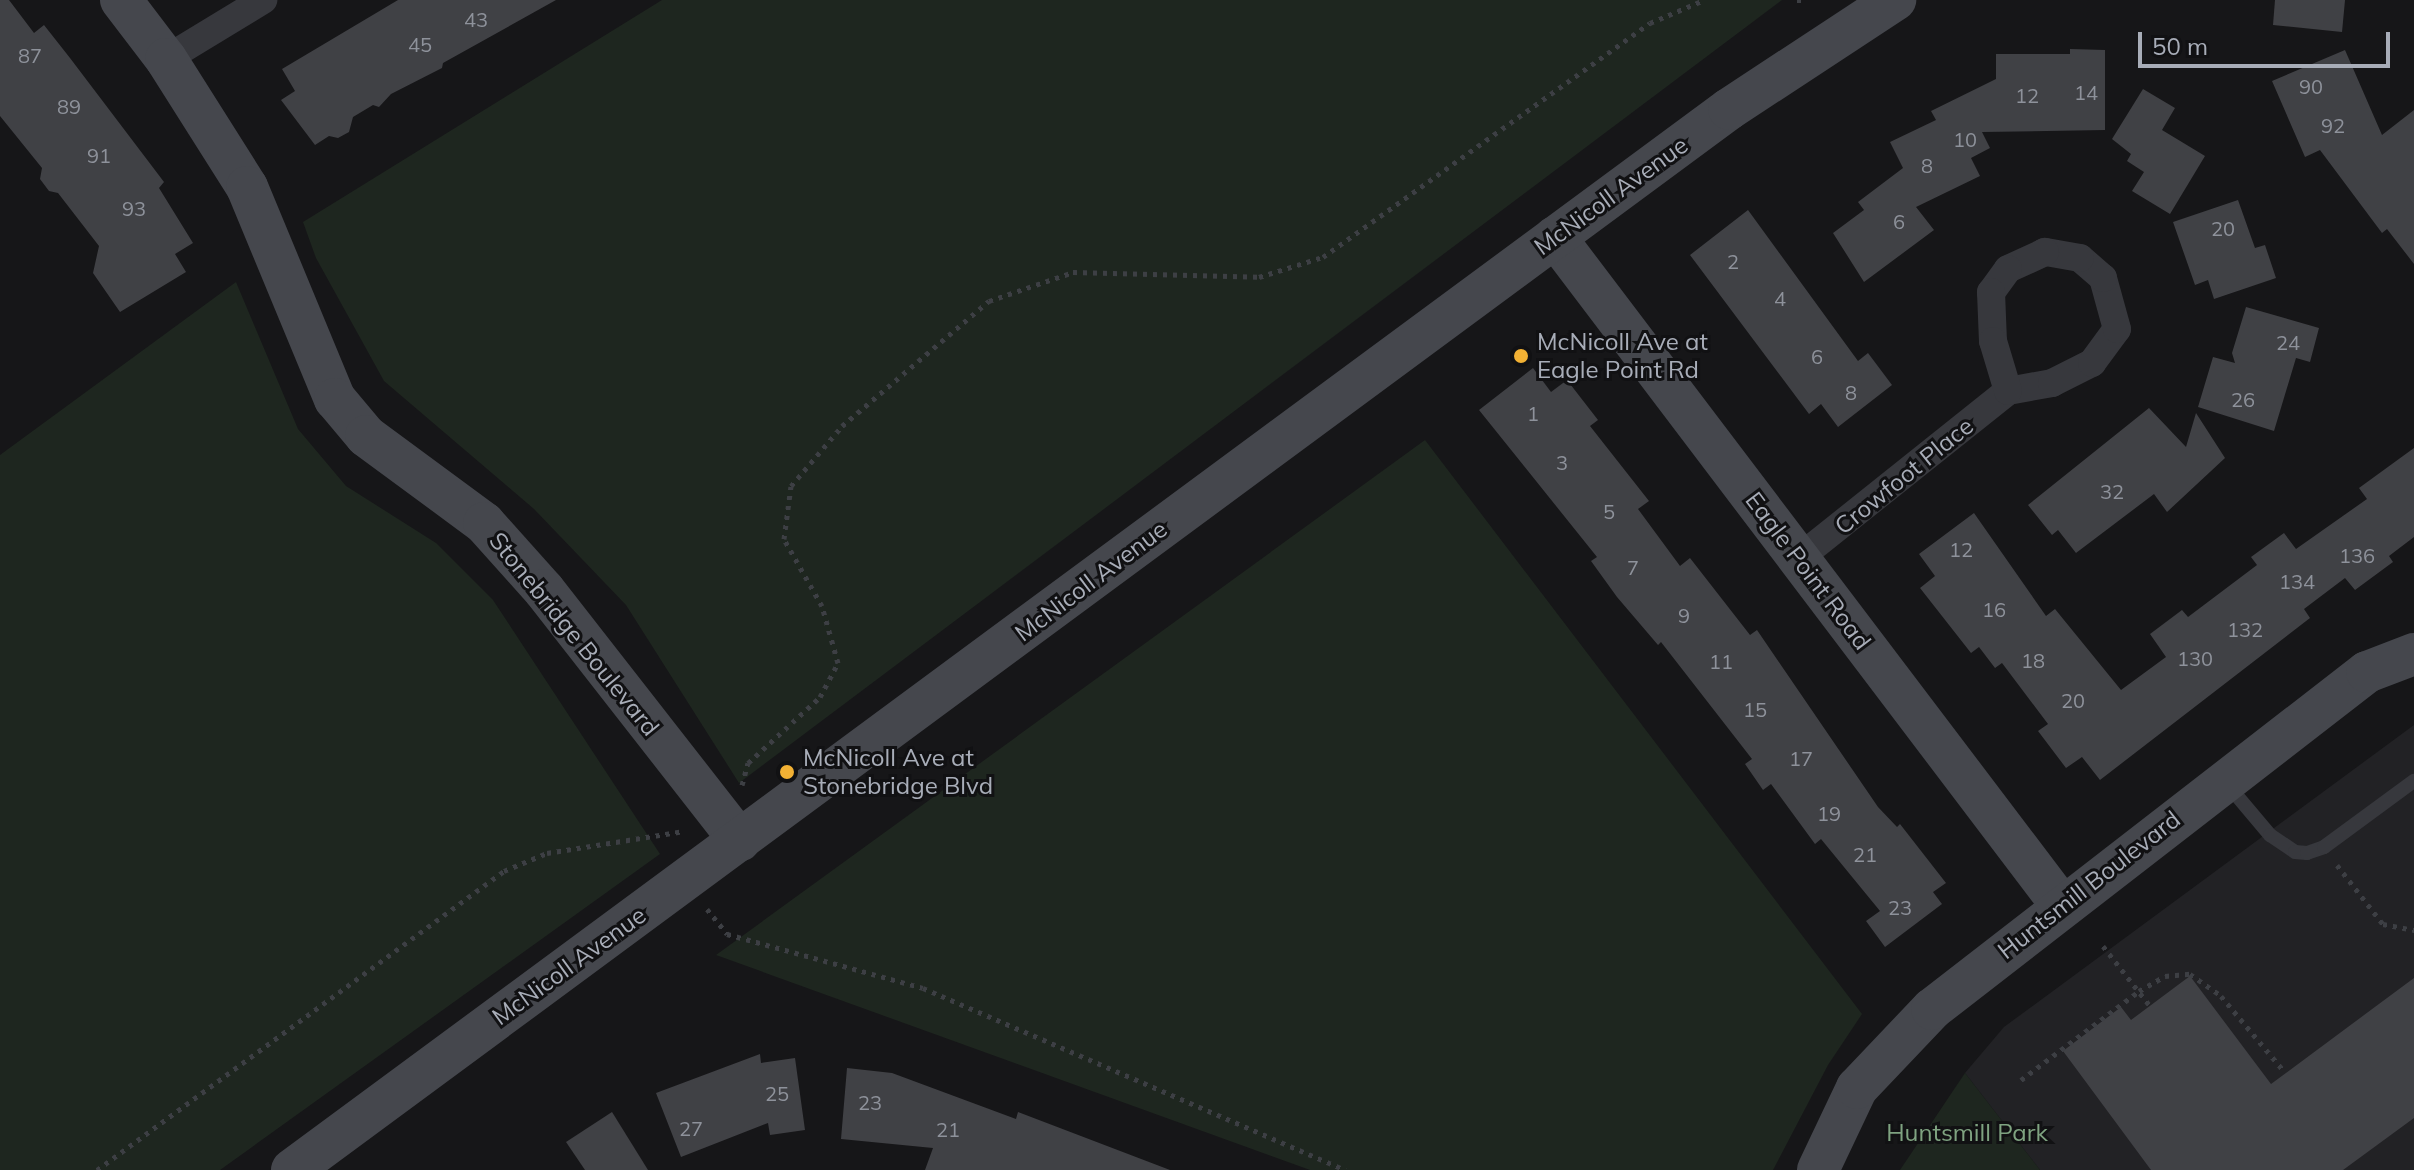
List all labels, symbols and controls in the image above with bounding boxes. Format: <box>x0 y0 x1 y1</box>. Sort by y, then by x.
house number: 43 <box>464 7 488 31</box>
scale bar <box>2142 16 2394 66</box>
text: 50 m <box>2152 31 2208 61</box>
house number: 45 <box>408 32 432 56</box>
house number: 87 <box>18 43 42 67</box>
house number: 90 <box>2299 74 2323 98</box>
house number: 14 <box>2074 80 2098 104</box>
house number: 12 <box>2015 83 2039 107</box>
house number: 89 <box>57 94 81 118</box>
house number: 92 <box>2321 113 2345 137</box>
house number: 10 <box>1953 127 1977 151</box>
street label: McNicoll Avenue <box>1529 131 1693 261</box>
house number: 91 <box>87 143 111 167</box>
house number: 8 <box>1921 153 1933 177</box>
house number: 93 <box>122 196 146 220</box>
house number: 6 <box>1893 209 1905 233</box>
house number: 20 <box>2211 216 2235 240</box>
house number: 2 <box>1727 249 1739 273</box>
house number: 4 <box>1774 286 1786 310</box>
place label: McNicoll Ave at Eagle Point Rd <box>1537 328 1708 384</box>
house number: 24 <box>2276 330 2300 354</box>
house number: 6 <box>1811 344 1823 368</box>
marker: McNicoll Ave at Eagle Point Rd <box>1512 347 1530 365</box>
house number: 8 <box>1845 380 1857 404</box>
house number: 26 <box>2231 387 2255 411</box>
house number: 1 <box>1527 401 1539 425</box>
street label: Crowfoot Place <box>1829 411 1979 541</box>
house number: 3 <box>1556 450 1568 474</box>
house number: 32 <box>2100 479 2124 503</box>
street label: Eagle Point Road <box>1739 487 1877 655</box>
house number: 5 <box>1603 499 1615 523</box>
street label: McNicoll Avenue <box>1009 515 1173 647</box>
street label: Stonebridge Boulevard <box>483 526 665 742</box>
house number: 12 <box>1949 537 1973 561</box>
house number: 136 <box>2339 543 2375 567</box>
house number: 7 <box>1627 555 1639 579</box>
house number: 134 <box>2279 569 2315 593</box>
house number: 16 <box>1982 597 2006 621</box>
house number: 9 <box>1678 603 1690 627</box>
house number: 132 <box>2227 617 2263 641</box>
house number: 130 <box>2177 646 2213 670</box>
house number: 18 <box>2021 648 2045 672</box>
house number: 11 <box>1709 649 1733 673</box>
house number: 20 <box>2061 688 2085 712</box>
house number: 15 <box>1743 697 1767 721</box>
place label: McNicoll Ave at Stonebridge Blvd <box>803 744 993 800</box>
house number: 17 <box>1789 746 1813 770</box>
marker: McNicoll Ave at Stonebridge Blvd <box>778 763 796 781</box>
house number: 19 <box>1817 801 1841 825</box>
street label: Huntsmill Boulevard <box>1992 805 2186 965</box>
house number: 21 <box>1853 842 1877 866</box>
house number: 23 <box>1888 895 1912 919</box>
street label: McNicoll Avenue <box>487 901 651 1031</box>
house number: 25 <box>765 1081 789 1105</box>
house number: 23 <box>858 1090 882 1114</box>
house number: 27 <box>679 1116 703 1140</box>
house number: 21 <box>936 1117 960 1141</box>
park label: Huntsmill Park <box>1886 1119 2048 1147</box>

